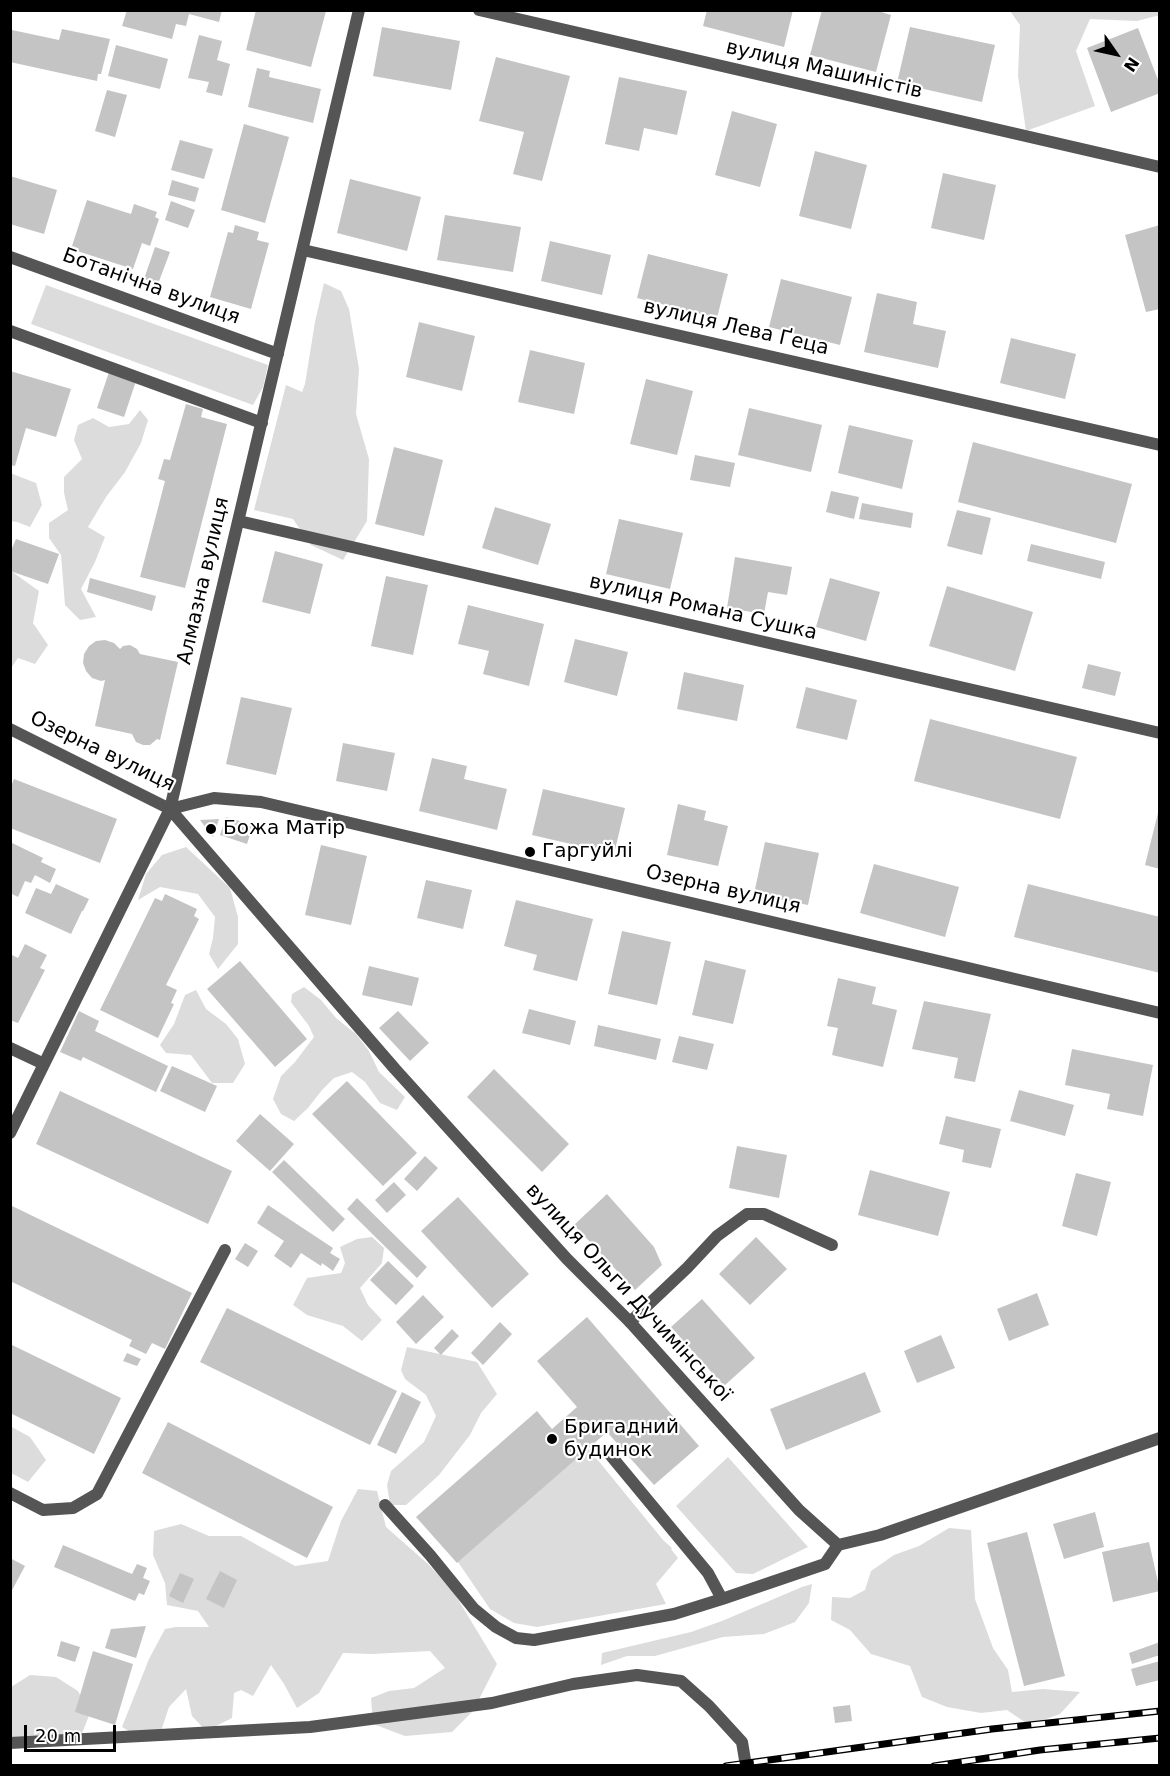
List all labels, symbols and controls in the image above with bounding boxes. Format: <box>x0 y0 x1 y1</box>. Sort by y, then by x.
north arrow <box>1086 24 1146 84</box>
street label: вулиця Машиністів <box>723 36 925 104</box>
text: N <box>1120 53 1143 75</box>
street label: Ботанічна вулиця <box>59 244 243 330</box>
street label: вулиця Лева Ґеца <box>641 295 831 361</box>
street label: Алмазна вулиця <box>173 495 235 667</box>
street label: вулиця Романа Сушка <box>587 570 819 646</box>
street label: Озерна вулиця <box>26 707 178 797</box>
place label: Божа Матір <box>223 817 345 841</box>
marker: Божа Матір <box>204 822 218 836</box>
place label: Гаргуйлі <box>542 840 633 864</box>
marker: Гаргуйлі <box>523 845 537 859</box>
street label: Озерна вулиця <box>643 861 803 919</box>
street label: вулиця Ольги Дучимінської <box>520 1179 736 1407</box>
place label: Бригадний будинок <box>564 1416 679 1463</box>
marker: Бригадний будинок <box>545 1432 559 1446</box>
scale bar <box>27 1713 118 1751</box>
text: 20 m <box>35 1725 81 1746</box>

